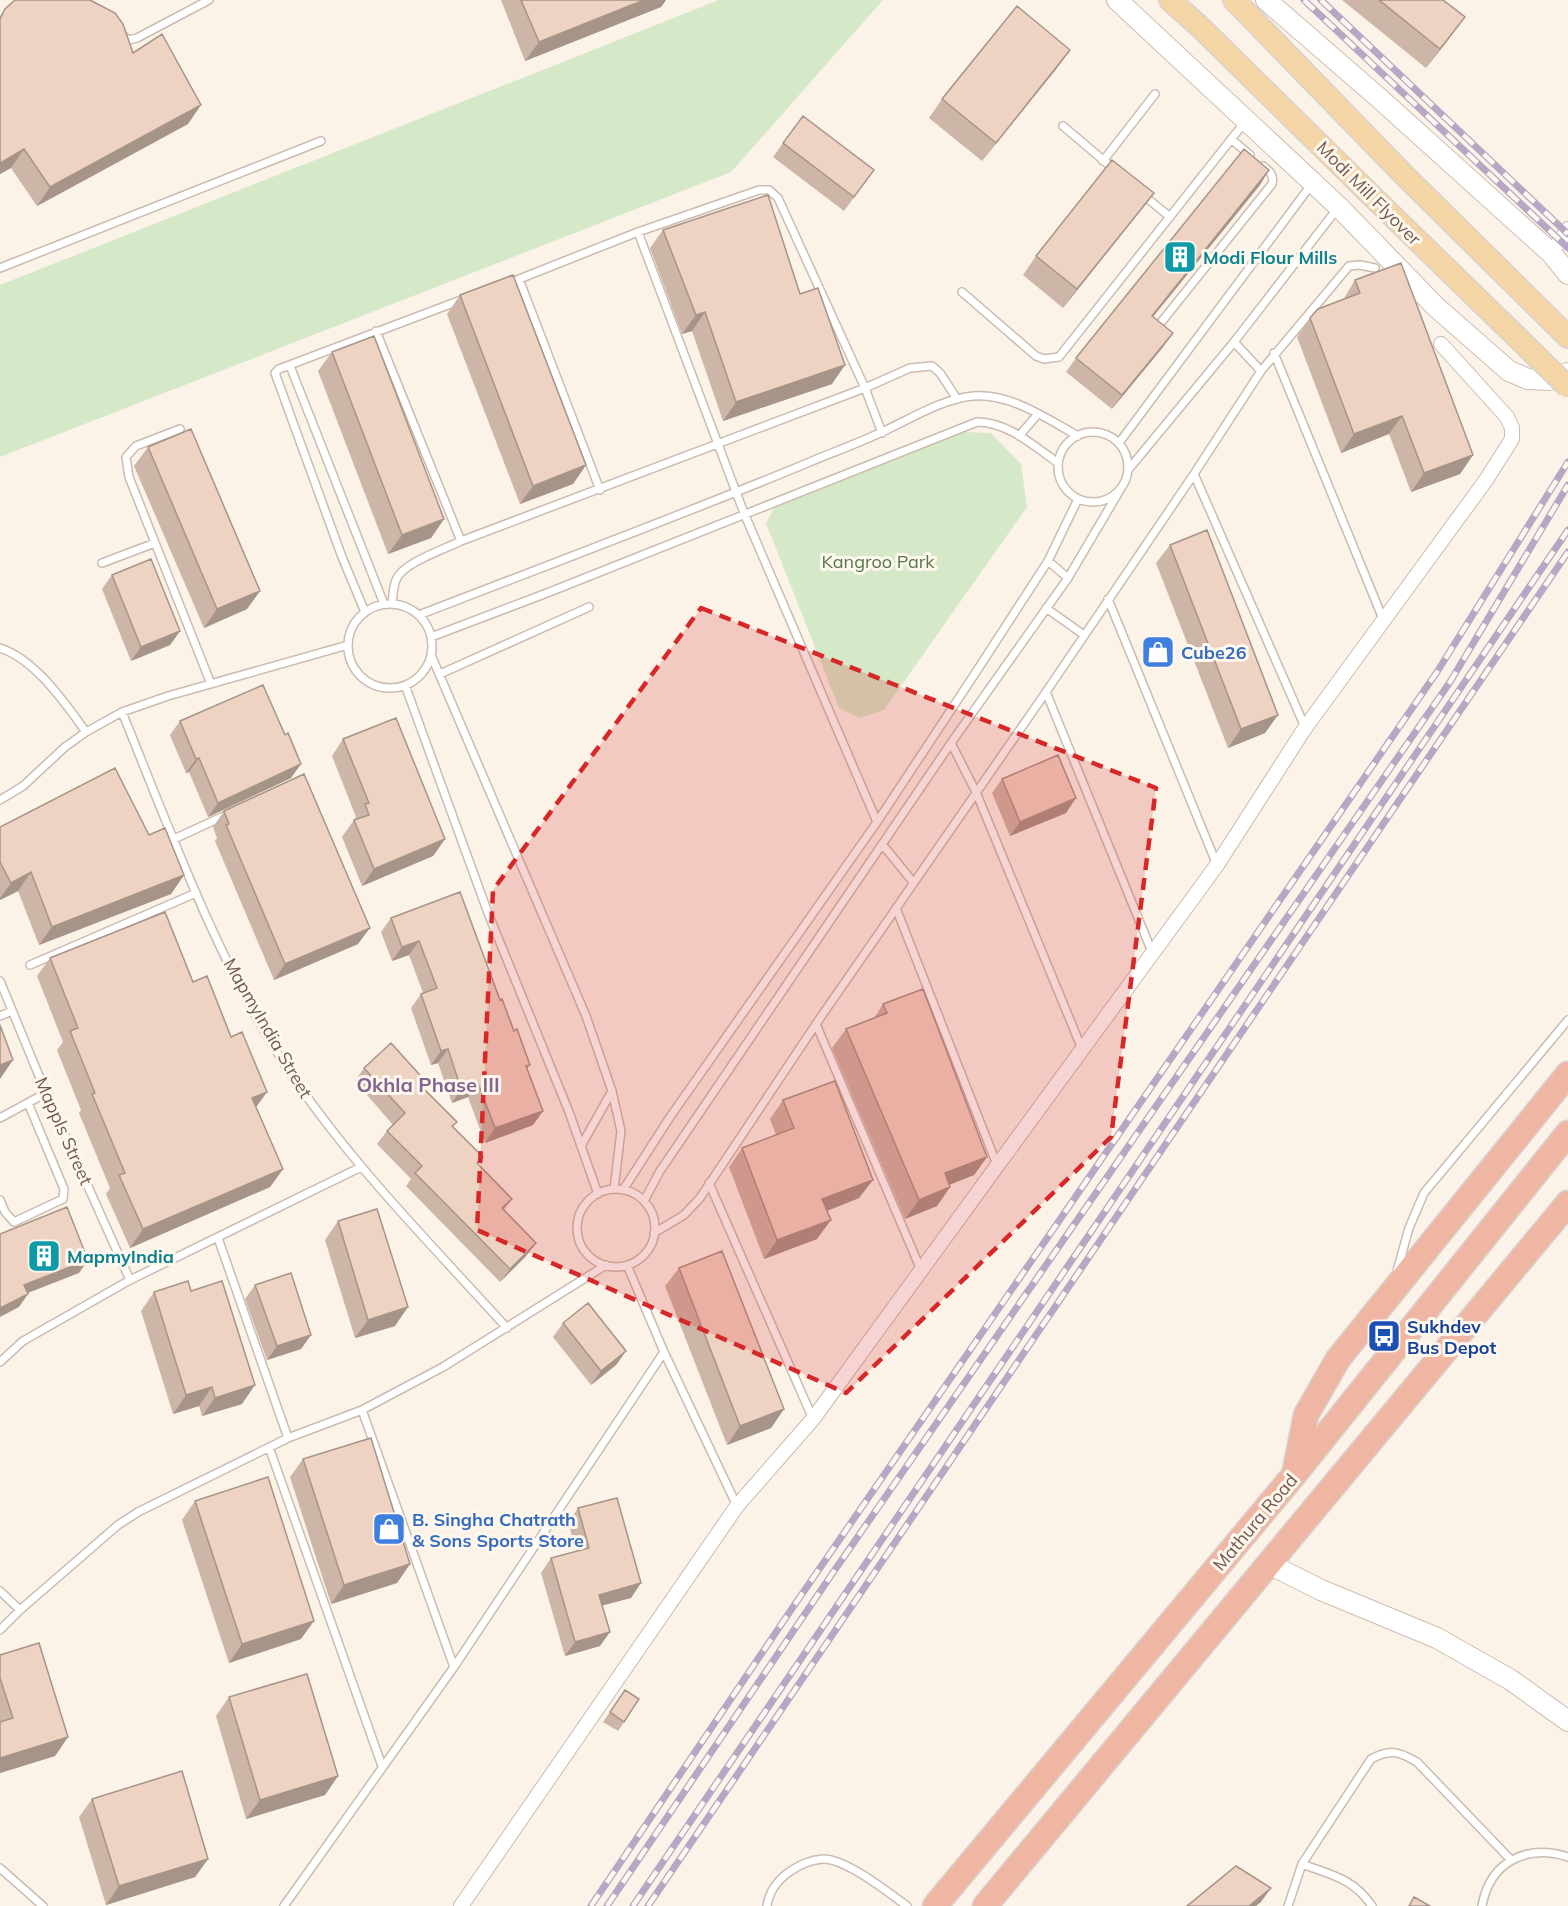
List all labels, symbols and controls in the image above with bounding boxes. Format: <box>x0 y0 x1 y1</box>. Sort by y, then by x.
street label: Modi Mill Flyover <box>1312 136 1426 250</box>
building icon: Modi Flour Mills <box>1162 239 1198 275</box>
place label: Modi Flour Mills <box>1203 246 1337 269</box>
park label: Kangroo Park <box>821 550 935 573</box>
shop icon: Cube26 <box>1140 634 1176 670</box>
place label: Cube26 <box>1181 641 1247 664</box>
street label: MapmyIndia Street <box>219 954 317 1102</box>
district label: Okhla Phase III <box>356 1072 500 1097</box>
street label: Mappls Street <box>30 1074 98 1188</box>
building icon: MapmyIndia <box>26 1238 62 1274</box>
place label: MapmyIndia <box>67 1245 174 1268</box>
place label: Sukhdev Bus Depot <box>1407 1315 1496 1359</box>
bus stop icon: Sukhdev Bus Depot <box>1366 1318 1402 1354</box>
street label: Mathura Road <box>1208 1469 1302 1575</box>
place label: B. Singha Chatrath & Sons Sports Store <box>412 1508 584 1552</box>
shop icon: B. Singha Chatrath & Sons Sports Store <box>371 1511 407 1547</box>

